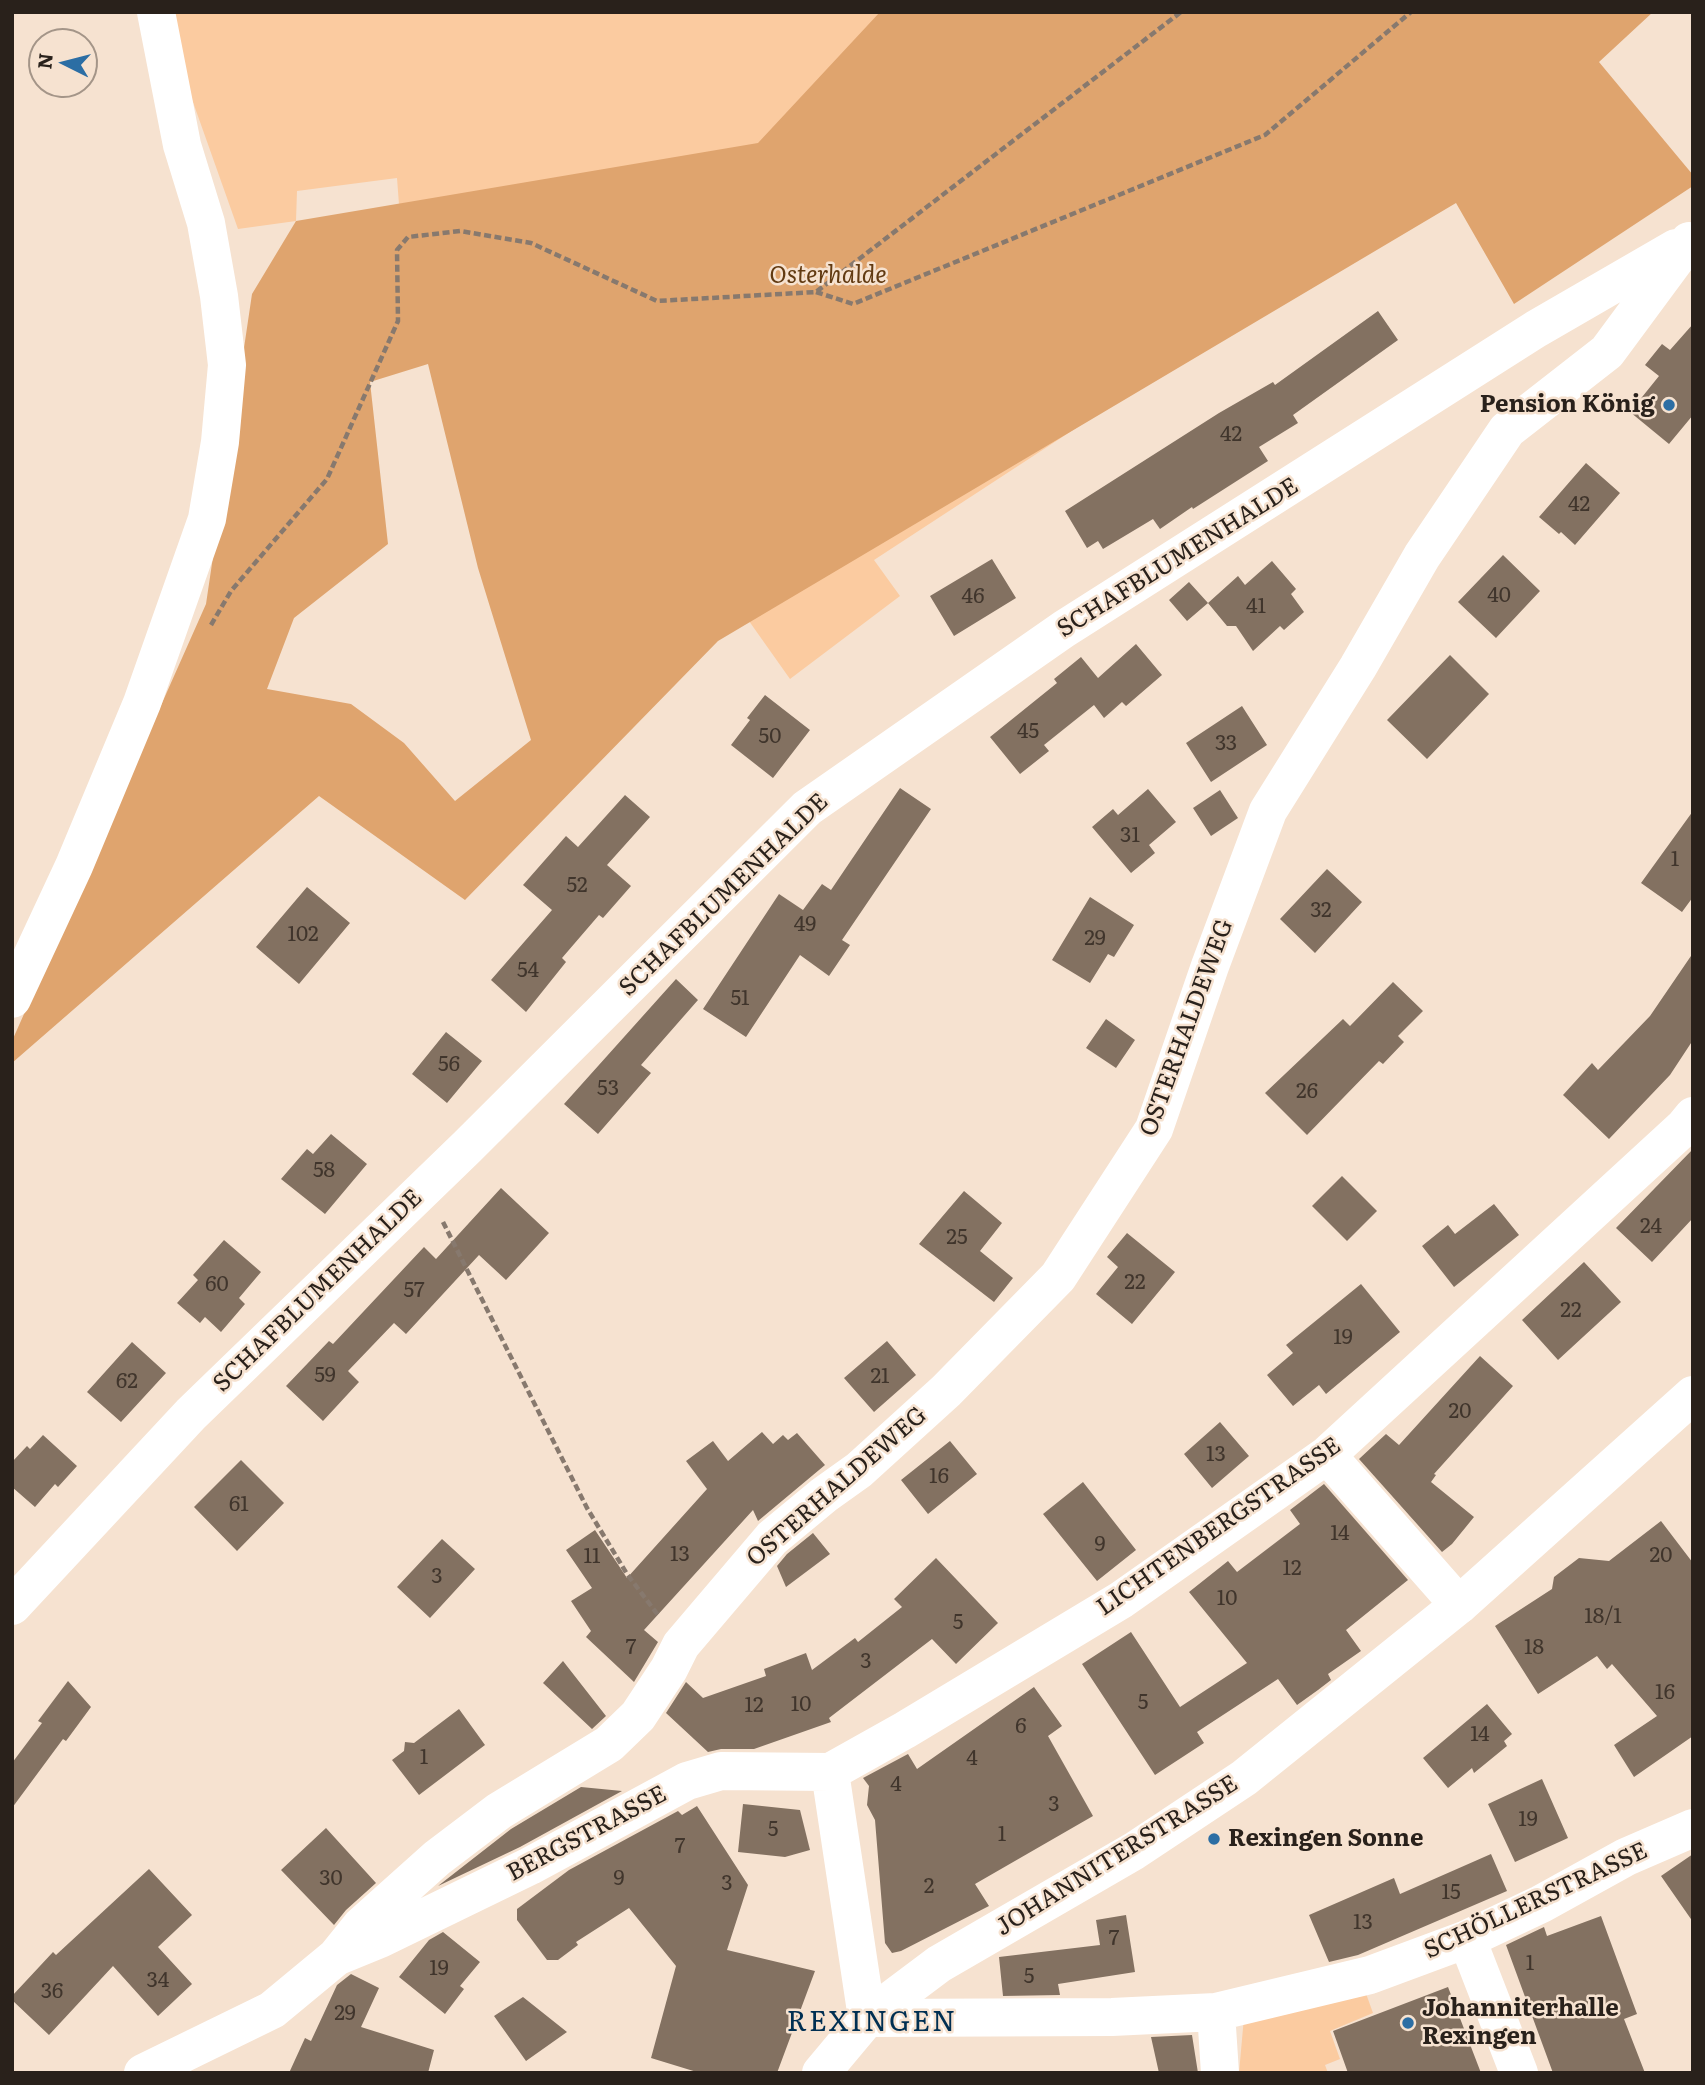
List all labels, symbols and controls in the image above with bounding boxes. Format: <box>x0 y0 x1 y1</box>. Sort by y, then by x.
north arrow <box>28 28 98 98</box>
text: N <box>29 52 59 70</box>
park label: Osterhalde <box>769 262 887 290</box>
place label: Pension König <box>1480 391 1655 419</box>
marker: Pension König <box>1661 397 1677 413</box>
house number: 42 <box>1220 422 1242 448</box>
street label: SCHAFBLUMENHALDE <box>1052 472 1304 644</box>
house number: 42 <box>1568 492 1590 518</box>
house number: 40 <box>1487 583 1511 609</box>
house number: 46 <box>962 584 984 610</box>
house number: 41 <box>1246 594 1266 620</box>
house number: 45 <box>1017 719 1039 745</box>
house number: 50 <box>759 724 781 750</box>
house number: 33 <box>1215 731 1237 757</box>
street label: SCHAFBLUMENHALDE <box>614 788 834 1002</box>
house number: 31 <box>1120 823 1140 849</box>
house number: 1 <box>1671 847 1679 873</box>
house number: 52 <box>566 873 588 899</box>
house number: 32 <box>1310 898 1332 924</box>
house number: 49 <box>794 912 816 938</box>
street label: OSTERHALDEWEG <box>1134 916 1240 1140</box>
house number: 102 <box>287 922 319 948</box>
house number: 29 <box>1084 926 1106 952</box>
house number: 54 <box>517 958 539 984</box>
house number: 51 <box>730 986 750 1012</box>
house number: 56 <box>438 1052 460 1078</box>
house number: 53 <box>597 1076 619 1102</box>
house number: 26 <box>1296 1079 1318 1105</box>
house number: 58 <box>313 1158 335 1184</box>
street label: SCHAFBLUMENHALDE <box>208 1184 428 1398</box>
house number: 24 <box>1640 1214 1662 1240</box>
house number: 25 <box>946 1225 968 1251</box>
house number: 22 <box>1124 1270 1146 1296</box>
house number: 60 <box>205 1272 229 1298</box>
house number: 57 <box>403 1278 425 1304</box>
house number: 22 <box>1560 1298 1582 1324</box>
house number: 19 <box>1333 1325 1353 1351</box>
house number: 59 <box>314 1363 336 1389</box>
house number: 21 <box>870 1364 890 1390</box>
house number: 62 <box>116 1369 138 1395</box>
house number: 20 <box>1449 1399 1471 1425</box>
street label: OSTERHALDEWEG <box>741 1401 933 1573</box>
street label: LICHTENBERGSTRASSE <box>1091 1432 1347 1622</box>
house number: 13 <box>1206 1442 1226 1468</box>
house number: 16 <box>929 1464 949 1490</box>
house number: 61 <box>229 1492 249 1518</box>
house number: 14 <box>1330 1521 1350 1547</box>
house number: 9 <box>1095 1532 1105 1558</box>
house number: 13 <box>670 1542 690 1568</box>
house number: 20 <box>1650 1543 1672 1569</box>
house number: 11 <box>583 1544 601 1570</box>
house number: 12 <box>1282 1556 1302 1582</box>
house number: 3 <box>431 1564 443 1590</box>
house number: 10 <box>1217 1586 1237 1612</box>
house number: 18/1 <box>1584 1604 1622 1630</box>
house number: 5 <box>953 1610 963 1636</box>
house number: 7 <box>626 1635 636 1661</box>
house number: 18 <box>1524 1635 1544 1661</box>
house number: 3 <box>860 1649 872 1675</box>
house number: 16 <box>1655 1680 1675 1706</box>
house number: 5 <box>1138 1690 1148 1716</box>
house number: 10 <box>791 1692 811 1718</box>
house number: 12 <box>744 1693 764 1719</box>
house number: 6 <box>1015 1714 1027 1740</box>
house number: 14 <box>1470 1722 1490 1748</box>
house number: 1 <box>420 1745 428 1771</box>
house number: 4 <box>966 1746 978 1772</box>
street label: JOHANNITERSTRASSE <box>991 1770 1243 1942</box>
house number: 4 <box>890 1772 902 1798</box>
street label: BERGSTRASSE <box>502 1780 672 1888</box>
house number: 3 <box>1048 1792 1060 1818</box>
house number: 19 <box>1518 1807 1538 1833</box>
house number: 5 <box>768 1817 778 1843</box>
house number: 1 <box>998 1822 1006 1848</box>
place label: Rexingen Sonne <box>1228 1825 1423 1853</box>
marker: Rexingen Sonne <box>1206 1831 1222 1847</box>
house number: 7 <box>675 1834 685 1860</box>
street label: SCHÖLLERSTRASSE <box>1420 1837 1652 1965</box>
house number: 30 <box>319 1866 343 1892</box>
house number: 9 <box>614 1866 624 1892</box>
house number: 3 <box>721 1871 733 1897</box>
house number: 2 <box>924 1874 934 1900</box>
house number: 15 <box>1441 1880 1461 1906</box>
house number: 13 <box>1353 1910 1373 1936</box>
house number: 7 <box>1109 1926 1119 1952</box>
house number: 1 <box>1526 1951 1534 1977</box>
house number: 19 <box>429 1956 449 1982</box>
house number: 5 <box>1024 1964 1034 1990</box>
house number: 34 <box>147 1968 169 1994</box>
house number: 36 <box>41 1979 63 2005</box>
place label: Johanniterhalle Rexingen <box>1422 1995 1619 2051</box>
house number: 29 <box>334 2001 356 2027</box>
district label: REXINGEN <box>788 2006 956 2040</box>
marker: Johanniterhalle Rexingen <box>1400 2015 1416 2031</box>

